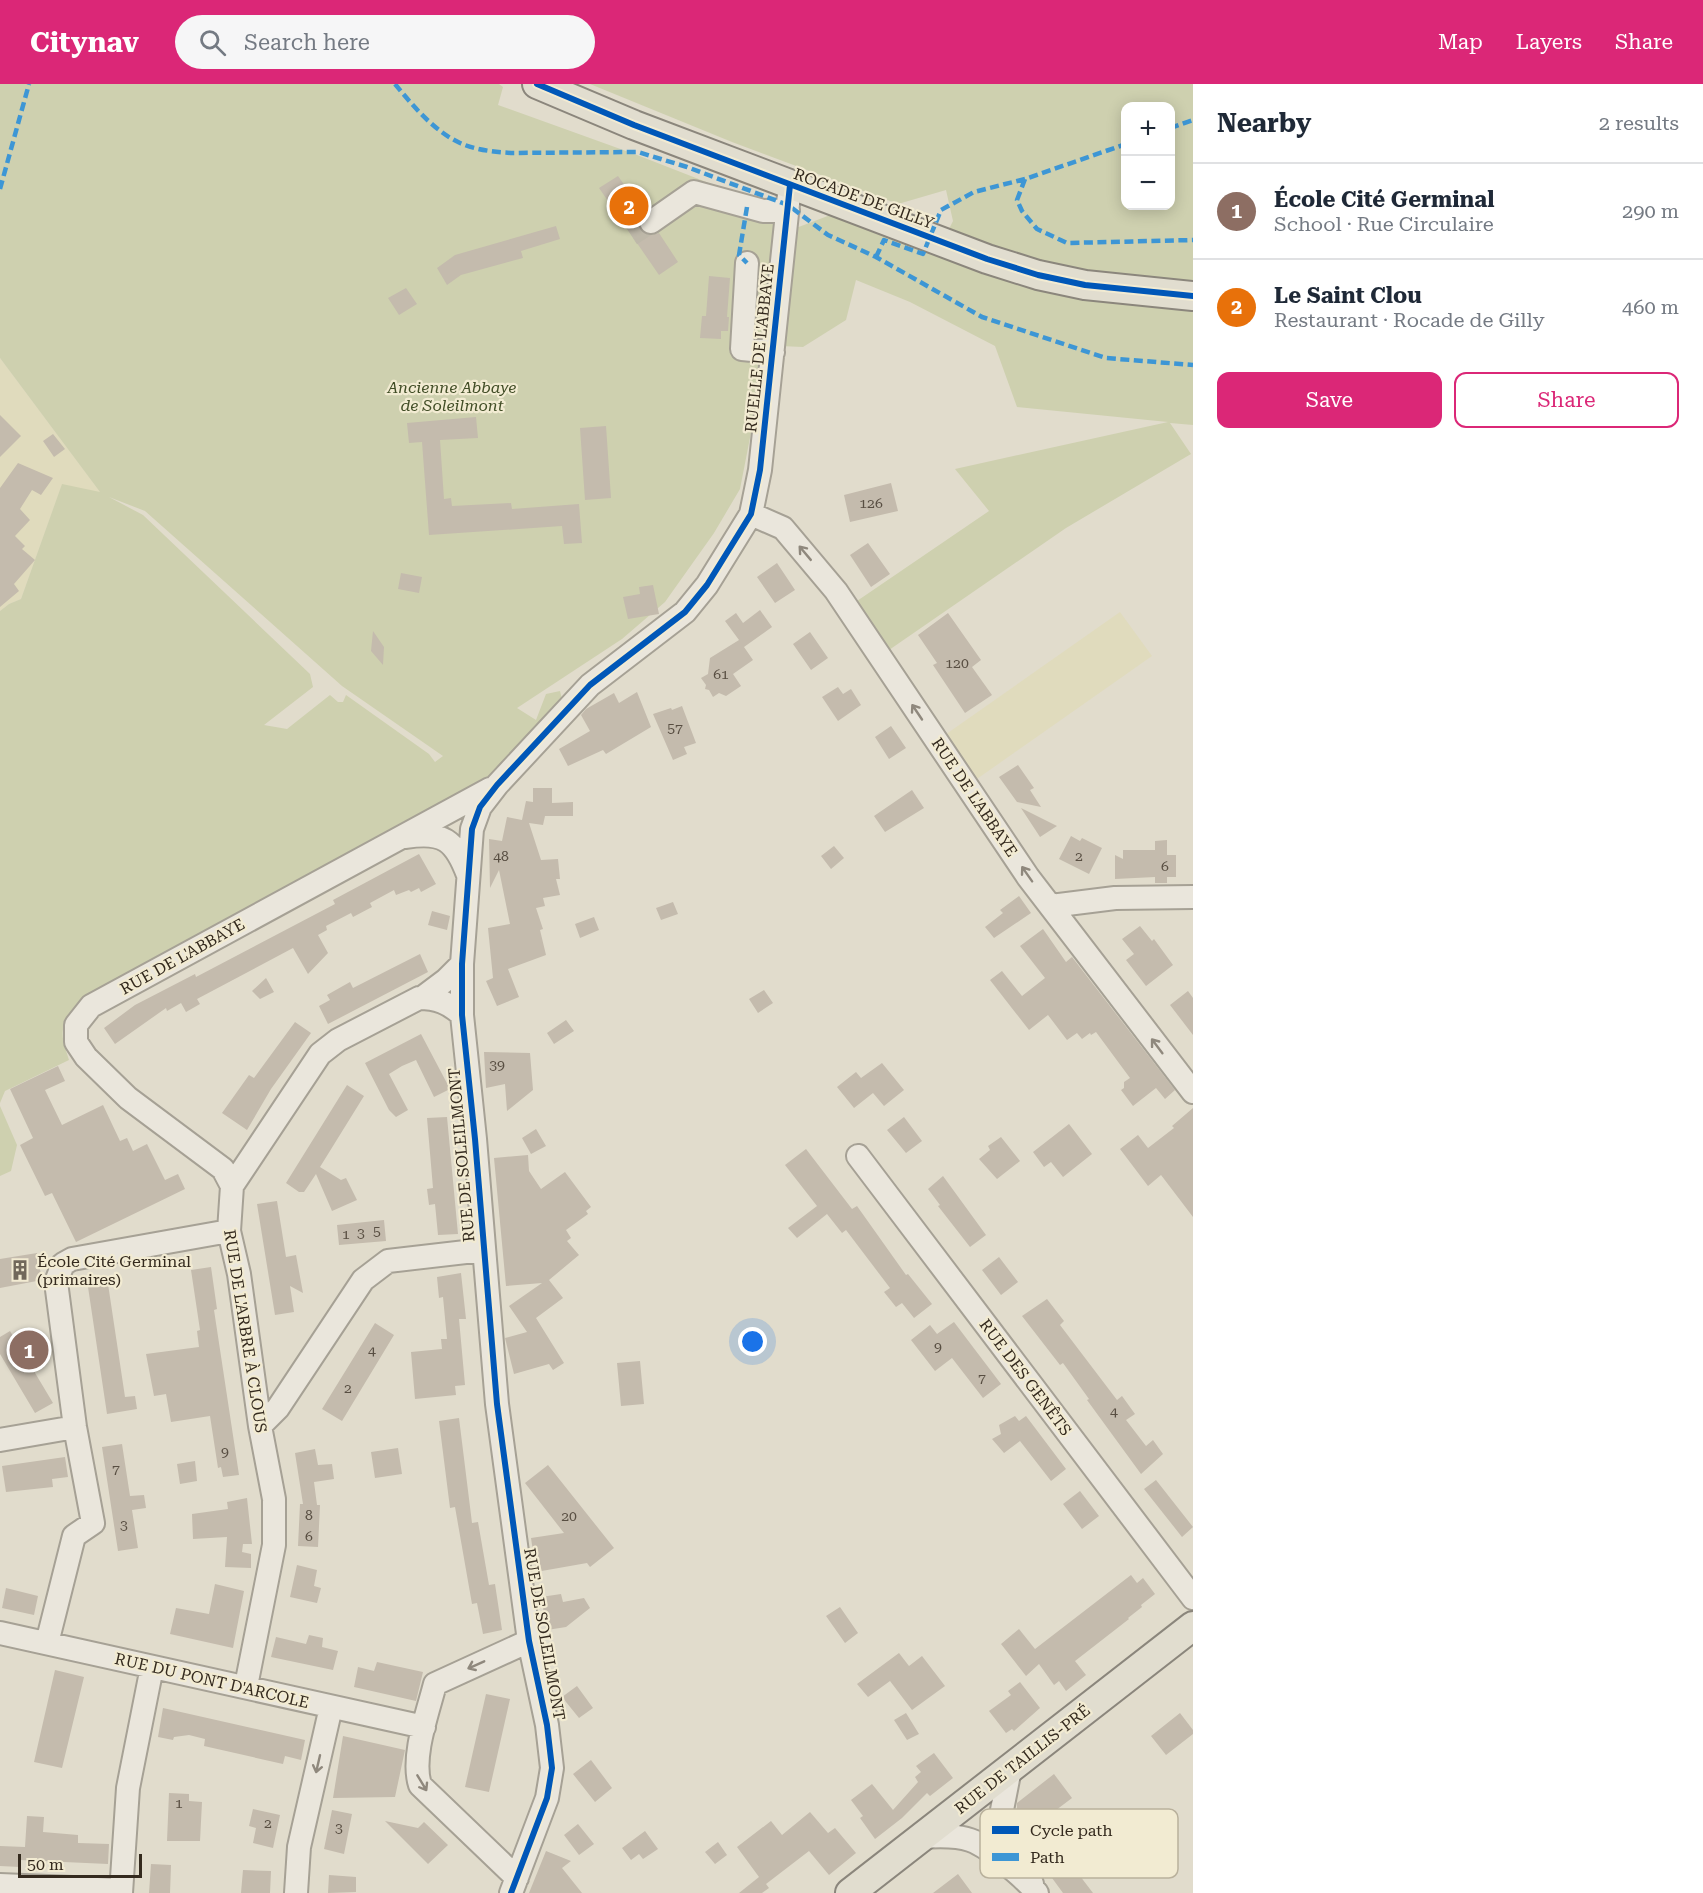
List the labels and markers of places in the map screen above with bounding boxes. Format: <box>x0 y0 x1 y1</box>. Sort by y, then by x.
pin: 2 <box>610 184 648 228</box>
place label: École Cité Germinal (primaires) <box>37 1252 191 1289</box>
building icon: École Cité Germinal (primaires) <box>8 1258 32 1282</box>
pin: 1 <box>9 1328 48 1372</box>

